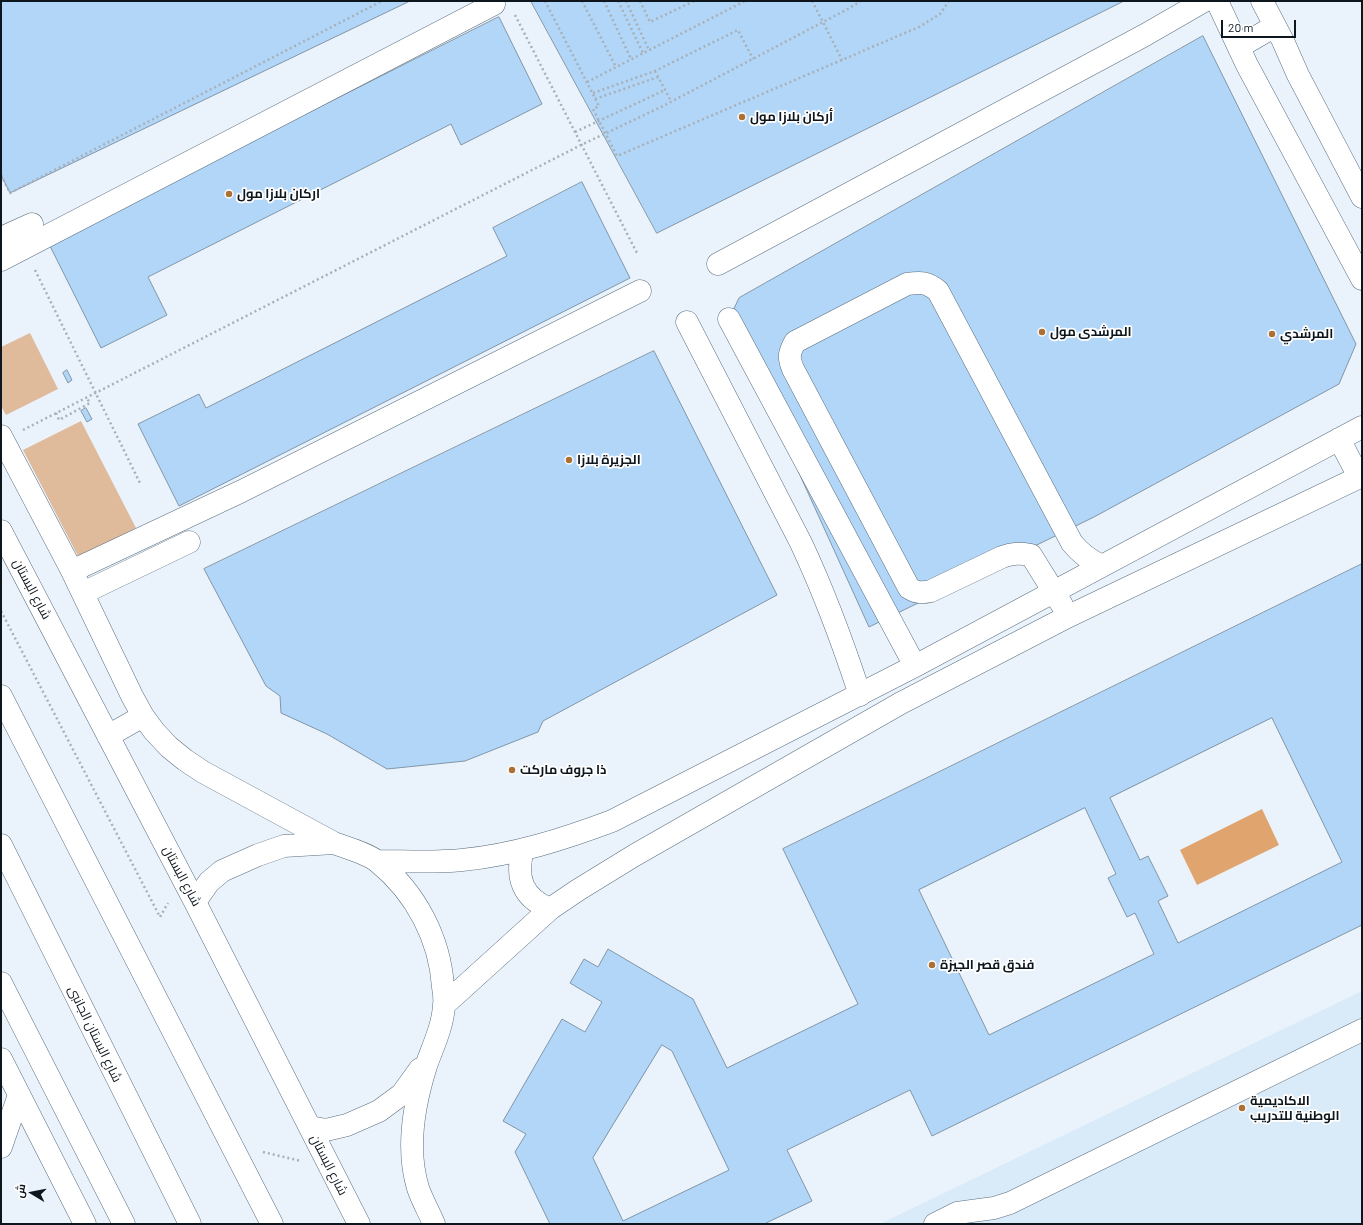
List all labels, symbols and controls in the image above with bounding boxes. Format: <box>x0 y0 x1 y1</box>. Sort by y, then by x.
scale bar <box>1223 12 1298 38</box>
text: 20 m <box>1228 20 1254 34</box>
place label: أركان بلازا مول <box>750 109 833 125</box>
marker: أركان بلازا مول <box>737 112 747 122</box>
place label: اركان بلازا مول <box>237 186 320 202</box>
marker: اركان بلازا مول <box>224 189 234 199</box>
place label: المرشدى مول <box>1050 324 1132 340</box>
place label: المرشدي <box>1280 326 1333 342</box>
marker: المرشدى مول <box>1037 327 1047 337</box>
marker: المرشدي <box>1267 329 1277 339</box>
place label: الجزيرة بلازا <box>577 452 641 468</box>
marker: الجزيرة بلازا <box>564 455 574 465</box>
street label: شارع البستان <box>10 556 54 622</box>
place label: ذا جروف ماركت <box>520 762 606 778</box>
marker: ذا جروف ماركت <box>507 765 517 775</box>
street label: شارع البستان <box>160 843 204 909</box>
place label: فندق قصر الجيزة <box>940 957 1034 973</box>
marker: فندق قصر الجيزة <box>927 960 937 970</box>
street label: شارع البستان الجانبى <box>65 983 125 1085</box>
place label: الاكاديمية الوطنية للتدريب <box>1250 1093 1340 1124</box>
marker: الاكاديمية الوطنية للتدريب <box>1237 1103 1247 1113</box>
street label: شارع البستان <box>307 1132 351 1198</box>
north arrow <box>12 1173 52 1213</box>
text: ش <box>12 1183 27 1199</box>

